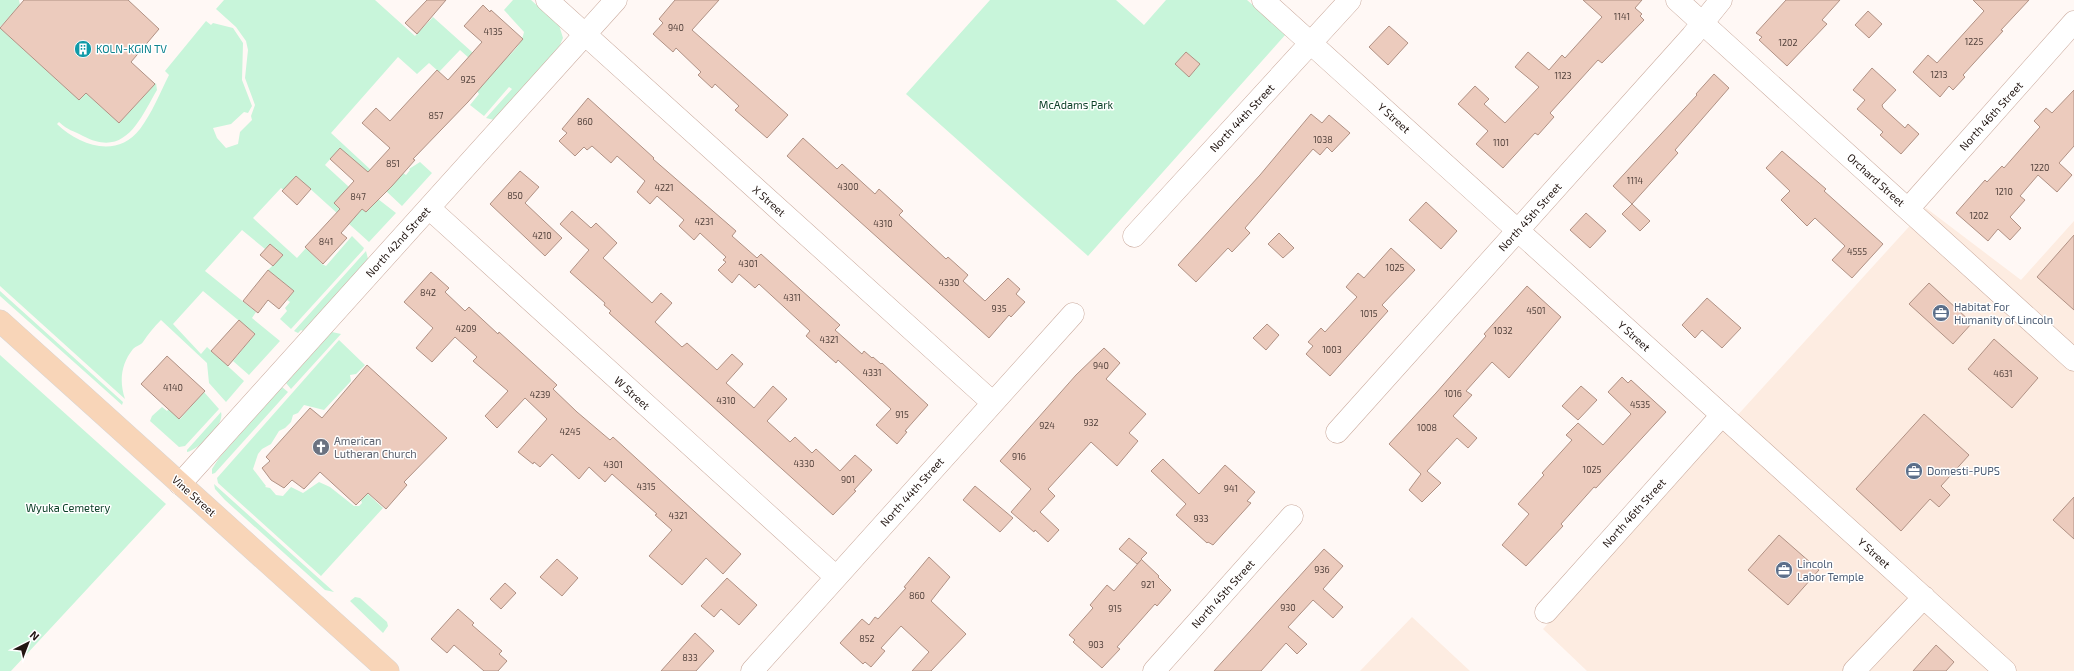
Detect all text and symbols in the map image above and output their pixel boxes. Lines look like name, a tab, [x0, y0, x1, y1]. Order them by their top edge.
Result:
house number: 1141	[1614, 11, 1630, 22]
house number: 940	[668, 22, 684, 33]
house number: 4135	[484, 26, 503, 37]
house number: 1225	[1965, 36, 1983, 47]
house number: 1202	[1778, 37, 1798, 48]
building icon: KOLN-KGIN TV	[73, 39, 93, 59]
place label: KOLN-KGIN TV	[96, 42, 167, 55]
house number: 1213	[1930, 69, 1948, 80]
house number: 1123	[1554, 70, 1572, 81]
house number: 925	[460, 74, 476, 85]
street label: North 46th Street	[1956, 79, 2025, 153]
street label: North 44th Street	[1207, 81, 1277, 154]
park label: McAdams Park	[1039, 98, 1114, 111]
street label: Y Street	[1375, 100, 1413, 136]
house number: 857	[429, 110, 444, 121]
house number: 860	[577, 116, 593, 127]
house number: 1038	[1313, 134, 1333, 145]
house number: 1101	[1493, 137, 1509, 148]
street label: Orchard Street	[1845, 150, 1908, 209]
house number: 851	[386, 158, 400, 169]
house number: 1220	[2030, 162, 2050, 173]
house number: 1114	[1627, 175, 1644, 186]
street label: North 45th Street	[1495, 180, 1564, 254]
house number: 4300	[837, 181, 859, 192]
house number: 4221	[654, 182, 674, 193]
street label: X Street	[750, 183, 788, 219]
house number: 1210	[1995, 186, 2013, 197]
house number: 850	[507, 190, 523, 201]
house number: 847	[350, 191, 366, 202]
street label: North 42nd Street	[363, 204, 433, 280]
house number: 1202	[1969, 210, 1989, 221]
house number: 4231	[694, 216, 714, 227]
house number: 4310	[873, 218, 893, 229]
house number: 4210	[532, 230, 552, 241]
house number: 841	[319, 236, 333, 247]
house number: 4555	[1847, 246, 1867, 257]
house number: 4301	[738, 258, 758, 269]
house number: 1025	[1386, 262, 1405, 273]
house number: 4330	[939, 277, 959, 288]
house number: 842	[420, 287, 436, 298]
house number: 4311	[783, 292, 801, 303]
place label: Habitat For Humanity of Lincoln	[1954, 300, 2053, 326]
house number: 935	[992, 303, 1007, 314]
office icon: Habitat For Humanity of Lincoln	[1931, 303, 1951, 323]
house number: 4501	[1526, 305, 1546, 316]
house number: 1015	[1360, 308, 1378, 319]
street label: Y Street	[1615, 318, 1653, 354]
house number: 4209	[455, 323, 477, 334]
house number: 1032	[1493, 325, 1513, 336]
house number: 4321	[819, 334, 839, 345]
house number: 1003	[1322, 344, 1342, 355]
house number: 940	[1093, 360, 1109, 371]
house number: 4331	[862, 367, 882, 378]
house number: 4631	[1993, 368, 2013, 379]
street label: W Street	[612, 373, 653, 412]
house number: 4140	[163, 382, 183, 393]
house number: 1016	[1444, 388, 1462, 399]
house number: 4239	[530, 389, 550, 400]
house number: 4310	[716, 395, 736, 406]
house number: 4535	[1630, 399, 1650, 410]
house number: 915	[895, 409, 909, 420]
house number: 932	[1083, 417, 1099, 428]
house number: 924	[1039, 420, 1055, 431]
house number: 1008	[1417, 422, 1437, 433]
house number: 4245	[560, 426, 581, 437]
place label: American Lutheran Church	[334, 434, 417, 460]
church icon: American Lutheran Church	[311, 437, 331, 457]
house number: 916	[1012, 451, 1026, 462]
street label: North 44th Street	[877, 454, 946, 529]
house number: 4330	[794, 458, 814, 469]
house number: 4301	[603, 459, 623, 470]
office icon: Domesti-PUPS	[1904, 461, 1924, 481]
house number: 1025	[1583, 464, 1602, 475]
place label: Domesti-PUPS	[1927, 464, 2000, 477]
street label: Vine Street	[170, 472, 219, 519]
house number: 901	[841, 474, 855, 485]
street label: North 46th Street	[1599, 476, 1668, 550]
house number: 4315	[637, 481, 656, 492]
house number: 941	[1224, 483, 1238, 494]
park label: Wyuka Cemetery	[26, 501, 111, 514]
house number: 4321	[668, 510, 688, 521]
house number: 933	[1193, 513, 1209, 524]
street label: Y Street	[1855, 535, 1893, 571]
street label: North 45th Street	[1188, 557, 1257, 631]
place label: Lincoln Labor Temple	[1797, 557, 1864, 583]
office icon: Lincoln Labor Temple	[1774, 560, 1794, 580]
house number: 936	[1314, 564, 1330, 575]
house number: 921	[1141, 579, 1155, 590]
house number: 860	[909, 590, 925, 601]
house number: 930	[1280, 602, 1296, 613]
house number: 915	[1108, 603, 1122, 614]
north arrow	[8, 623, 48, 663]
text: N	[28, 628, 42, 643]
house number: 852	[859, 633, 875, 644]
house number: 903	[1088, 639, 1104, 650]
house number: 833	[682, 652, 698, 663]

